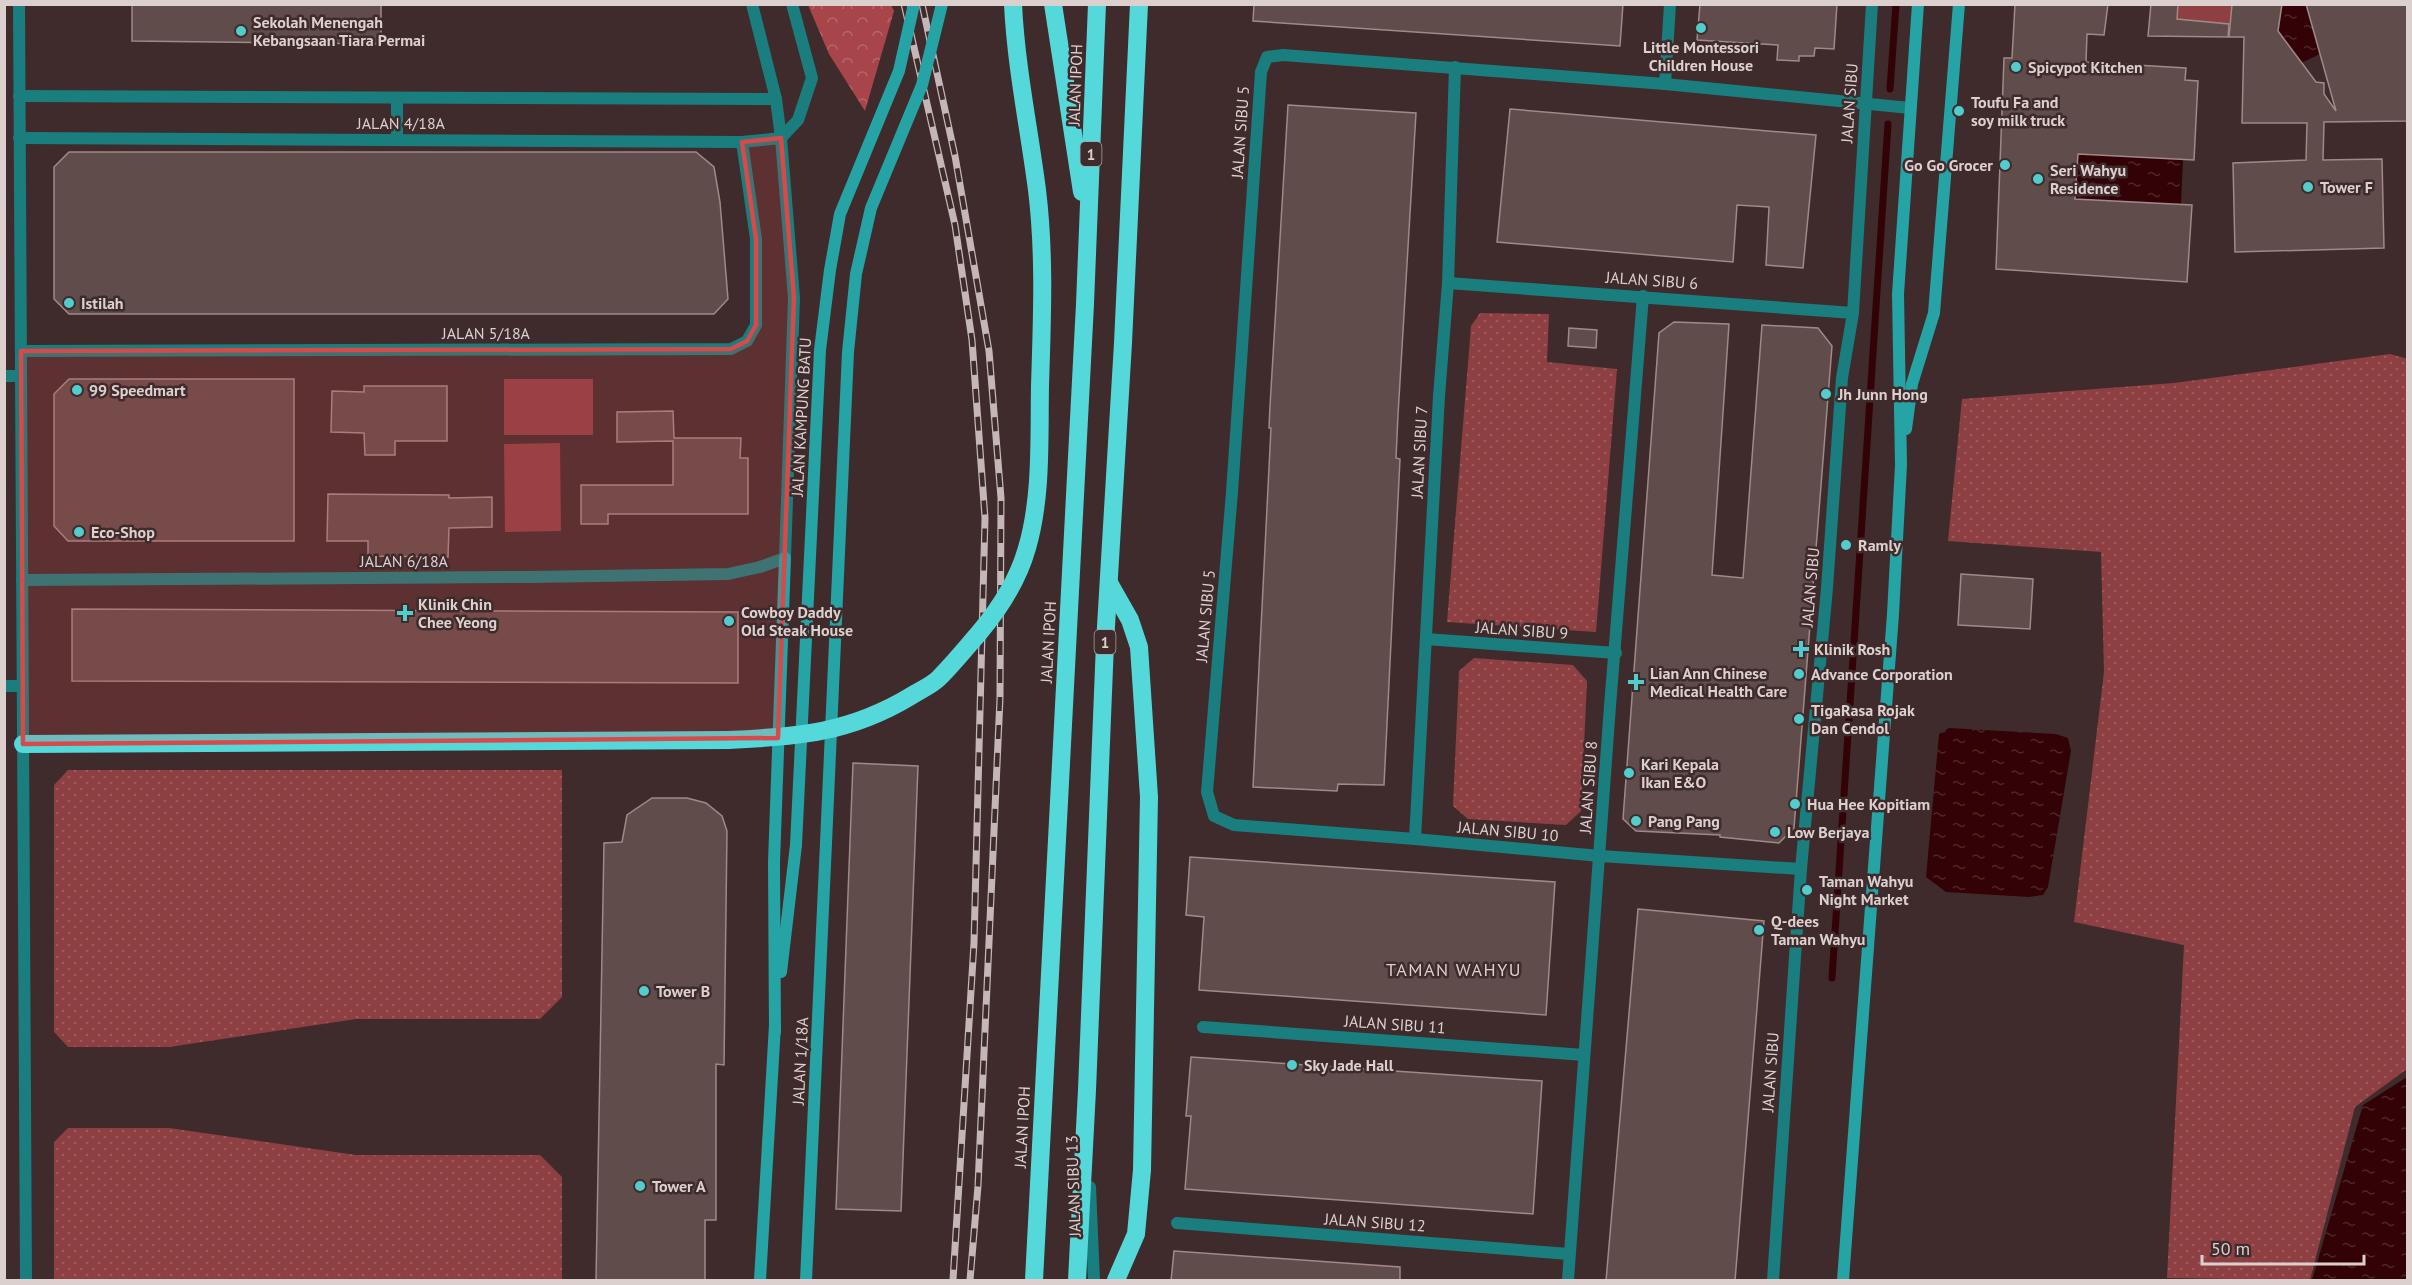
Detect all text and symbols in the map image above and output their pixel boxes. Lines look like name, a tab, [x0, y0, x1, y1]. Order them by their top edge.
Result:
place label: Sekolah Menengah Kebangsaan Tiara Permai	[253, 12, 425, 50]
marker: Little Montessori Children House	[1694, 21, 1708, 35]
marker: Sekolah Menengah Kebangsaan Tiara Permai	[234, 24, 248, 38]
place label: Little Montessori Children House	[1643, 37, 1759, 75]
street label: JALAN IPOH	[1064, 44, 1086, 127]
place label: Spicypot Kitchen	[2028, 57, 2143, 77]
marker: Spicypot Kitchen	[2009, 60, 2023, 74]
street label: JALAN SIBU	[1836, 63, 1862, 144]
street label: JALAN SIBU 5	[1227, 85, 1253, 180]
place label: Toufu Fa and soy milk truck	[1971, 92, 2065, 130]
marker: Toufu Fa and soy milk truck	[1952, 104, 1966, 118]
street label: JALAN 4/18A	[356, 113, 446, 133]
road number: 1	[1080, 142, 1102, 166]
place label: Go Go Grocer	[1904, 155, 1993, 175]
marker: Go Go Grocer	[1998, 158, 2012, 172]
place label: Seri Wahyu Residence	[2050, 160, 2126, 198]
marker: Seri Wahyu Residence	[2031, 172, 2045, 186]
place label: Tower F	[2320, 177, 2373, 197]
marker: Tower F	[2301, 180, 2315, 194]
street label: JALAN SIBU 6	[1604, 267, 1699, 293]
place label: Istilah	[81, 293, 124, 313]
marker: Istilah	[62, 296, 76, 310]
street label: JALAN 5/18A	[441, 323, 531, 343]
street label: JALAN KAMPUNG BATU	[787, 337, 815, 498]
place label: 99 Speedmart	[89, 380, 186, 400]
marker: 99 Speedmart	[70, 383, 84, 397]
place label: Jh Junn Hong	[1837, 384, 1928, 404]
marker: Jh Junn Hong	[1819, 387, 1833, 401]
street label: JALAN SIBU 7	[1407, 405, 1431, 500]
place label: Eco-Shop	[91, 522, 155, 542]
marker: Eco-Shop	[72, 525, 86, 539]
place label: Ramly	[1858, 535, 1901, 555]
marker: Ramly	[1839, 538, 1853, 552]
street label: JALAN SIBU	[1796, 546, 1823, 629]
street label: JALAN 6/18A	[359, 551, 449, 571]
street label: JALAN SIBU 5	[1191, 569, 1219, 664]
place label: Klinik Chin Chee Yeong	[418, 594, 497, 632]
street label: JALAN IPOH	[1036, 601, 1060, 684]
place label: Cowboy Daddy Old Steak House	[741, 602, 853, 640]
marker: Klinik Chin Chee Yeong	[396, 604, 414, 622]
marker: Cowboy Daddy Old Steak House	[722, 614, 736, 628]
street label: JALAN SIBU 9	[1474, 617, 1569, 643]
road number: 1	[1094, 630, 1116, 654]
place label: Klinik Rosh	[1814, 639, 1890, 659]
marker: Klinik Rosh	[1792, 640, 1810, 658]
place label: Lian Ann Chinese Medical Health Care	[1650, 663, 1787, 701]
place label: Advance Corporation	[1811, 664, 1953, 684]
marker: Advance Corporation	[1792, 667, 1806, 681]
marker: Lian Ann Chinese Medical Health Care	[1627, 673, 1645, 691]
place label: TigaRasa Rojak Dan Cendol	[1811, 700, 1915, 738]
marker: TigaRasa Rojak Dan Cendol	[1792, 712, 1806, 726]
street label: JALAN SIBU 8	[1575, 740, 1601, 835]
place label: Kari Kepala Ikan E&O	[1641, 754, 1719, 792]
marker: Kari Kepala Ikan E&O	[1622, 766, 1636, 780]
place label: Hua Hee Kopitiam	[1807, 794, 1930, 814]
marker: Hua Hee Kopitiam	[1788, 797, 1802, 811]
place label: Pang Pang	[1648, 811, 1720, 831]
marker: Pang Pang	[1629, 814, 1643, 828]
street label: JALAN SIBU 10	[1456, 817, 1560, 845]
place label: Low Berjaya	[1787, 822, 1869, 842]
marker: Low Berjaya	[1768, 825, 1782, 839]
place label: Taman Wahyu Night Market	[1819, 871, 1913, 909]
marker: Taman Wahyu Night Market	[1800, 883, 1814, 897]
place label: Q-dees Taman Wahyu	[1771, 911, 1865, 949]
marker: Q-dees Taman Wahyu	[1752, 923, 1766, 937]
district label: TAMAN WAHYU	[1386, 958, 1522, 981]
place label: Tower B	[656, 981, 710, 1001]
marker: Tower B	[637, 984, 651, 998]
street label: JALAN SIBU 11	[1343, 1010, 1446, 1038]
street label: JALAN 1/18A	[788, 1016, 812, 1106]
street label: JALAN SIBU	[1757, 1032, 1783, 1113]
place label: Sky Jade Hall	[1304, 1055, 1394, 1075]
marker: Sky Jade Hall	[1285, 1058, 1299, 1072]
street label: JALAN IPOH	[1010, 1086, 1034, 1169]
street label: JALAN SIBU 13	[1061, 1135, 1085, 1238]
place label: Tower A	[652, 1176, 706, 1196]
marker: Tower A	[633, 1179, 647, 1193]
street label: JALAN SIBU 12	[1323, 1208, 1426, 1236]
scale bar	[2202, 1228, 2364, 1266]
text: 50 m	[2211, 1237, 2250, 1260]

